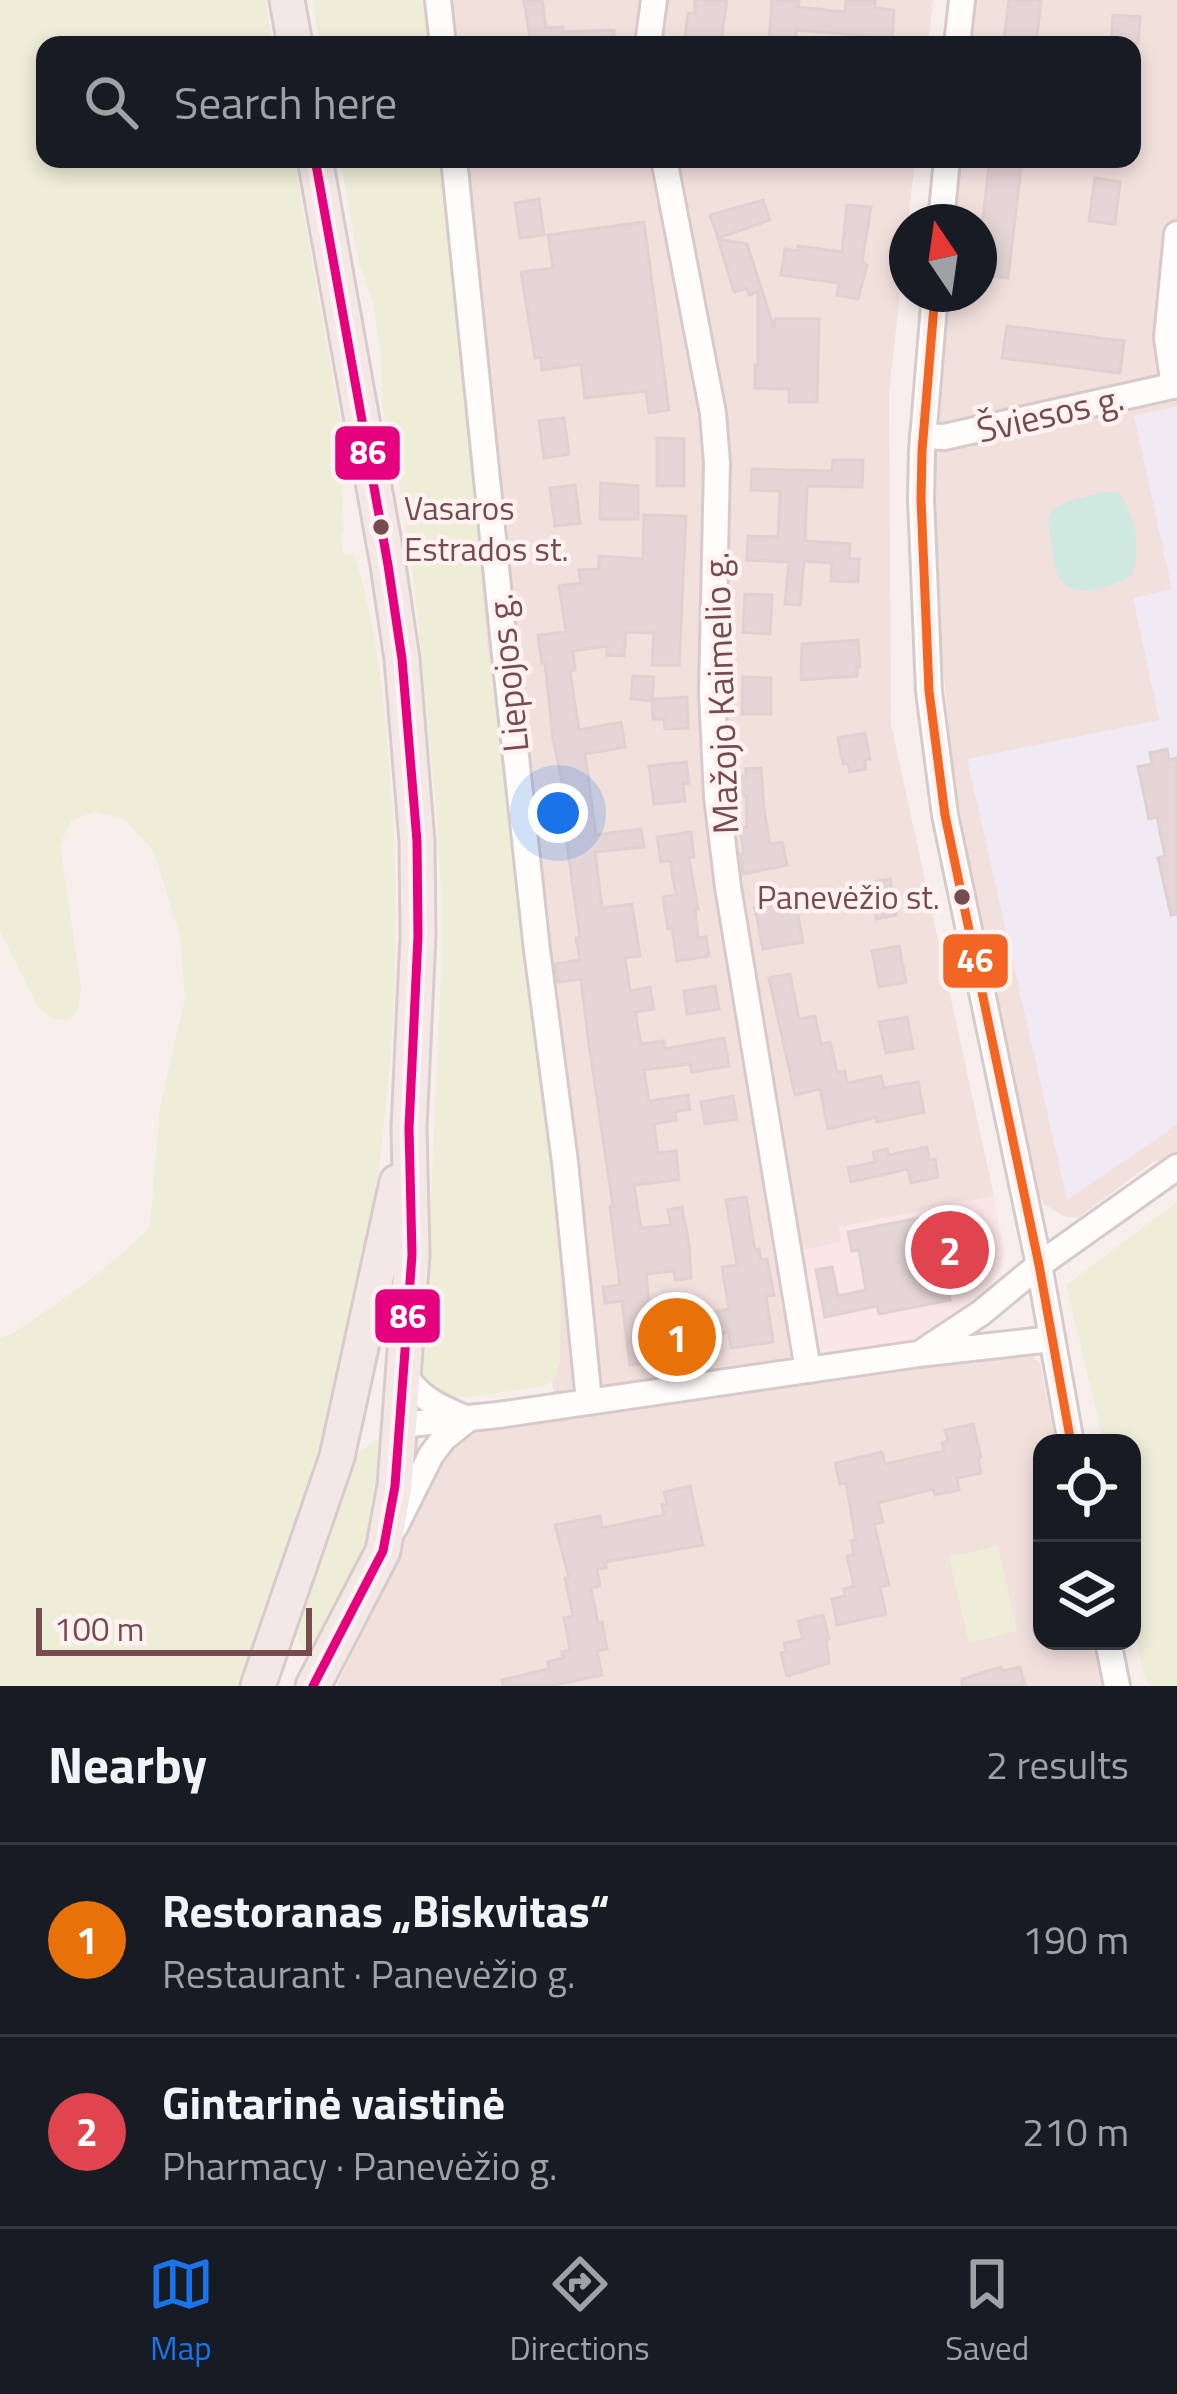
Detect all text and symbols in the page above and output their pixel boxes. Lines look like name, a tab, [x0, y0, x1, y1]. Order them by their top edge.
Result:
search box	[36, 36, 1141, 168]
text: Search here	[174, 68, 397, 136]
icon: search	[78, 69, 144, 135]
north arrow	[889, 204, 997, 312]
street label: Šviesos g.	[971, 369, 1129, 457]
line badge: 86	[333, 424, 402, 482]
text: 86	[350, 427, 386, 477]
place label: Vasaros Estrados st.	[404, 483, 569, 574]
marker: Vasaros Estrados st.	[370, 516, 392, 538]
street label: Mažojo Kaimelio g.	[688, 551, 752, 835]
street label: Liepojos g.	[471, 591, 543, 755]
your location	[528, 783, 588, 843]
place label: Panevėžio st.	[757, 872, 940, 922]
marker: Panevėžio st.	[951, 886, 973, 908]
line badge: 46	[941, 932, 1010, 990]
text: 46	[957, 935, 993, 985]
pin: 2	[911, 1205, 989, 1295]
line badge: 86	[373, 1287, 442, 1345]
text: 86	[390, 1291, 426, 1341]
pin: 1	[638, 1292, 716, 1382]
map controls	[1033, 1434, 1141, 1650]
button: locate	[1033, 1434, 1141, 1542]
button: layers	[1033, 1542, 1141, 1650]
scale bar	[36, 1602, 312, 1655]
text: 100 m	[54, 1604, 144, 1654]
text: Nearby	[48, 1725, 207, 1803]
text: 2 results	[986, 1735, 1129, 1794]
text: Restoranas „Biskvitas“	[162, 1876, 610, 1944]
text: 1	[76, 1910, 98, 1969]
text: 190 m	[1022, 1910, 1129, 1969]
text: Restaurant · Panevėžio g.	[162, 1944, 575, 2003]
text: Gintarinė vaistinė	[162, 2068, 505, 2136]
text: 2	[76, 2102, 98, 2161]
text: 210 m	[1022, 2102, 1129, 2161]
text: Pharmacy · Panevėžio g.	[162, 2136, 558, 2195]
tab: Map	[148, 2251, 214, 2373]
tab: Directions	[510, 2251, 649, 2373]
tab: Saved	[945, 2251, 1029, 2373]

